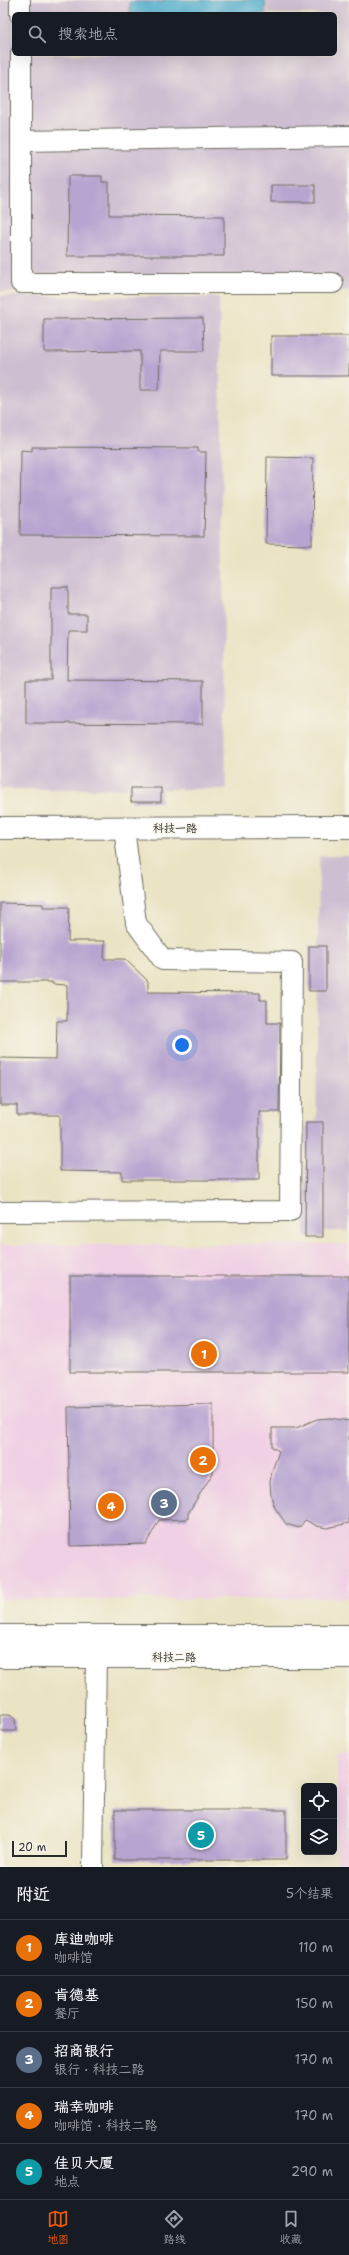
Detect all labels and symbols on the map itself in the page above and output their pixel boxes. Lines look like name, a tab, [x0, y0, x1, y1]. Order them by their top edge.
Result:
street label: 科技一路	[153, 821, 197, 836]
your location	[172, 1035, 192, 1055]
pin: 1	[191, 1339, 217, 1369]
pin: 2	[190, 1445, 216, 1475]
pin: 3	[151, 1488, 177, 1518]
pin: 4	[98, 1491, 124, 1521]
street label: 科技二路	[152, 1650, 196, 1665]
pin: 5	[188, 1820, 214, 1850]
scale bar	[12, 1839, 67, 1858]

